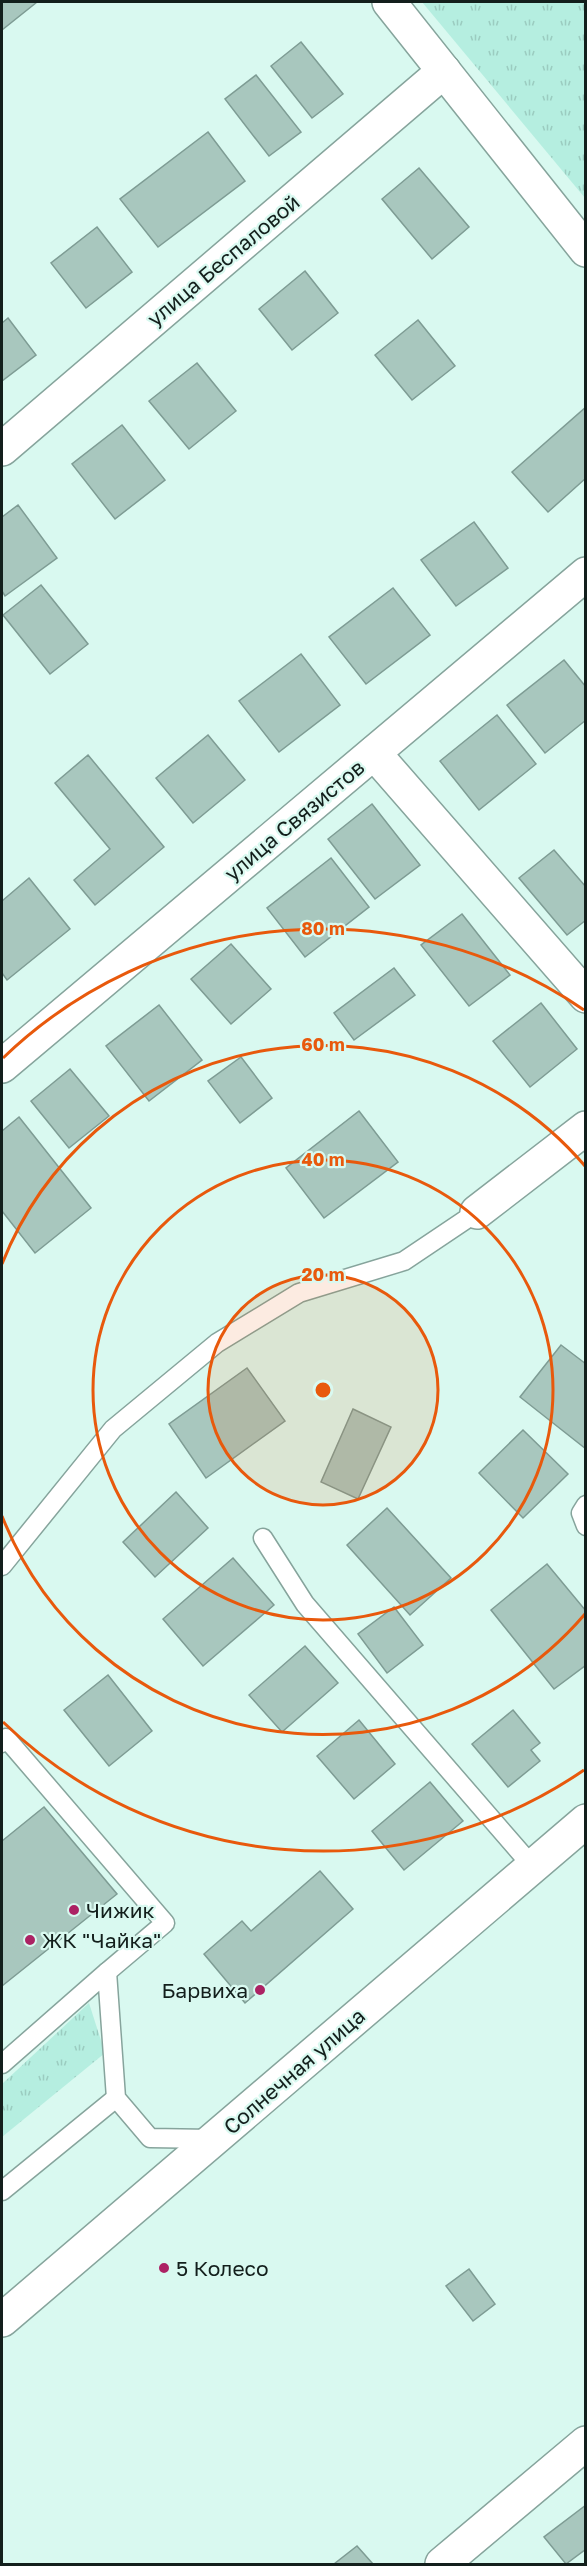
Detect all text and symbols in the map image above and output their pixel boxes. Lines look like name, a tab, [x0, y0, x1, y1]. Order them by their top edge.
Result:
street label: улица Беспаловой	[141, 189, 305, 331]
street label: улица Связистов	[219, 754, 369, 886]
text: 80 m	[301, 917, 345, 939]
text: 60 m	[301, 1033, 345, 1055]
text: 40 m	[301, 1148, 345, 1170]
text: 20 m	[302, 1263, 344, 1285]
centre of rings	[313, 1380, 333, 1400]
place label: Чижик	[86, 1897, 155, 1923]
marker: Чижик	[67, 1903, 81, 1917]
place label: ЖК "Чайка"	[42, 1927, 161, 1953]
marker: ЖК "Чайка"	[23, 1933, 37, 1947]
place label: Барвиха	[161, 1977, 248, 2003]
marker: Барвиха	[253, 1983, 267, 1997]
street label: Солнечная улица	[218, 2002, 370, 2140]
place label: 5 Колесо	[176, 2255, 269, 2281]
marker: 5 Колесо	[157, 2261, 171, 2275]

